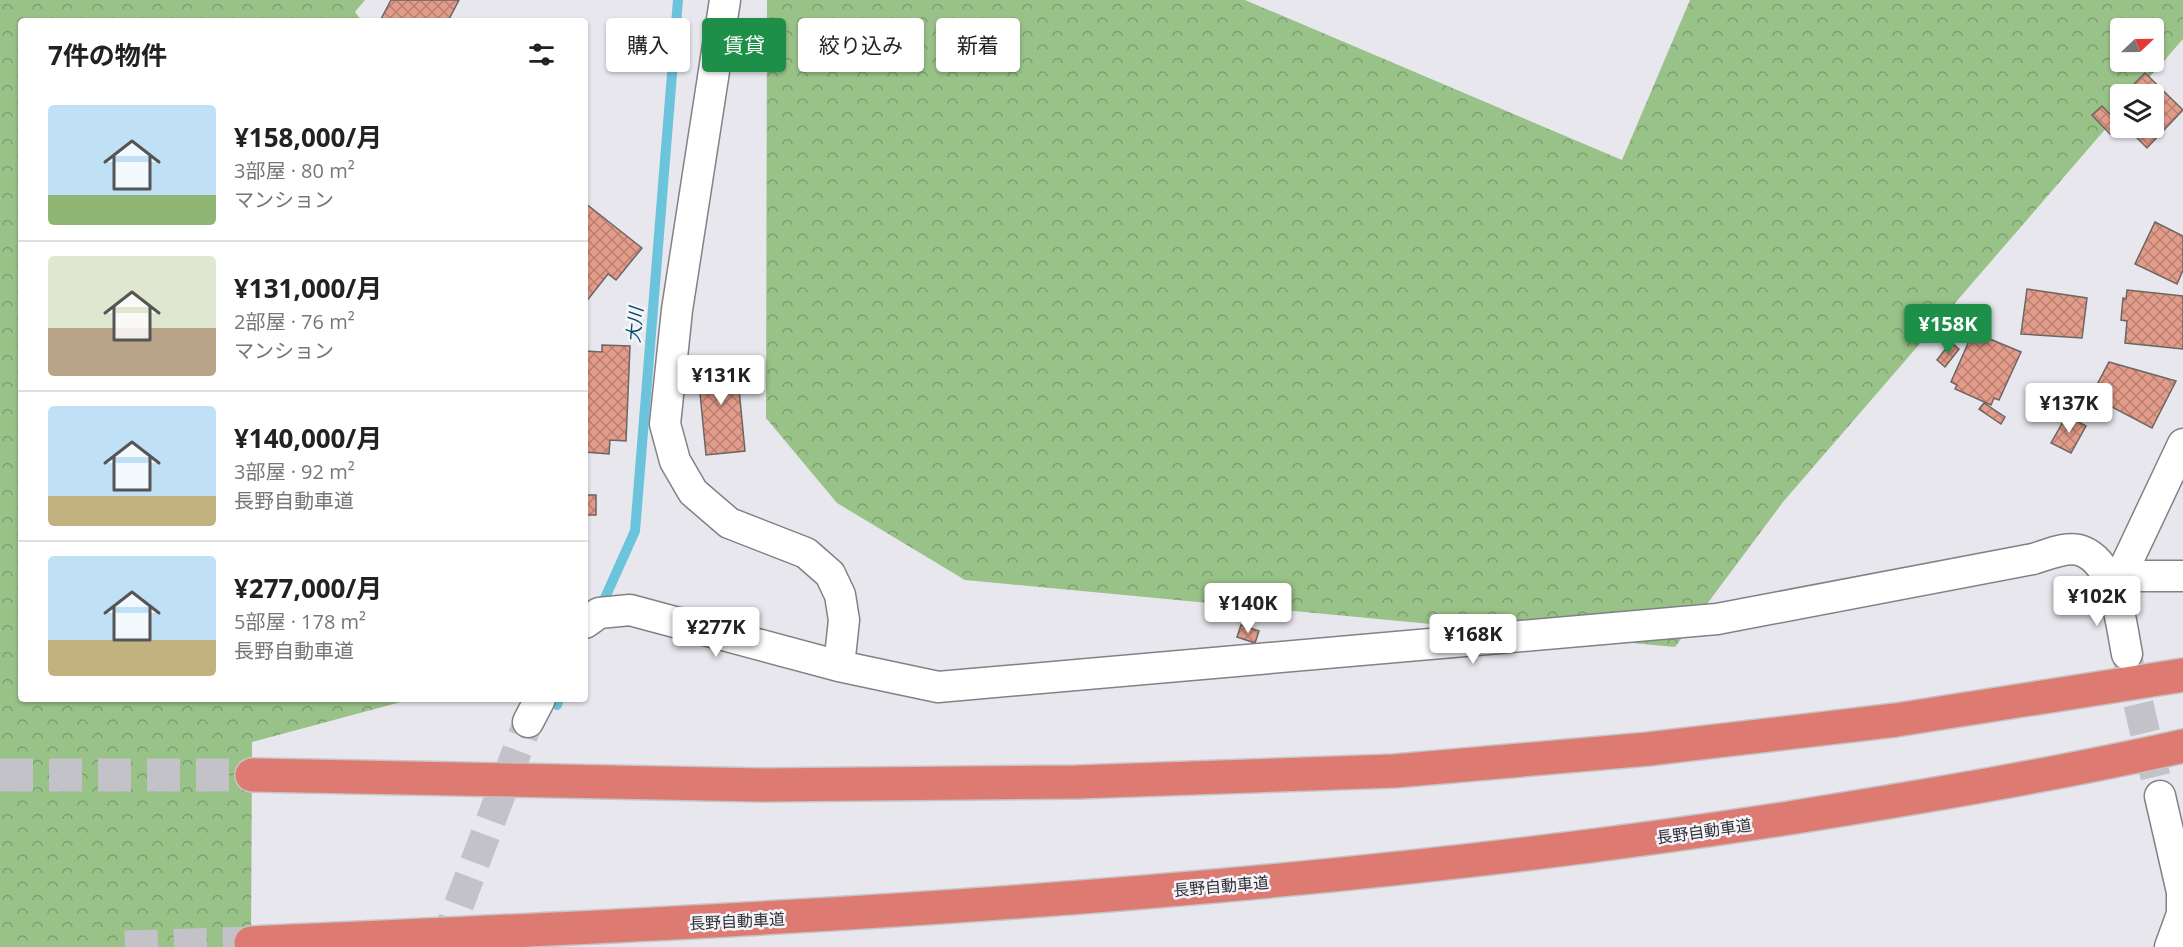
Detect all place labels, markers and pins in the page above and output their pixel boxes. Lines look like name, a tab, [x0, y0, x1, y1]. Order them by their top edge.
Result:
pin: ¥158K	[1906, 304, 1990, 355]
pin: ¥131K	[679, 355, 763, 406]
pin: ¥137K	[2027, 383, 2111, 434]
pin: ¥102K	[2055, 576, 2139, 627]
pin: ¥140K	[1206, 583, 1290, 634]
pin: ¥277K	[674, 607, 758, 658]
pin: ¥168K	[1431, 614, 1515, 665]

